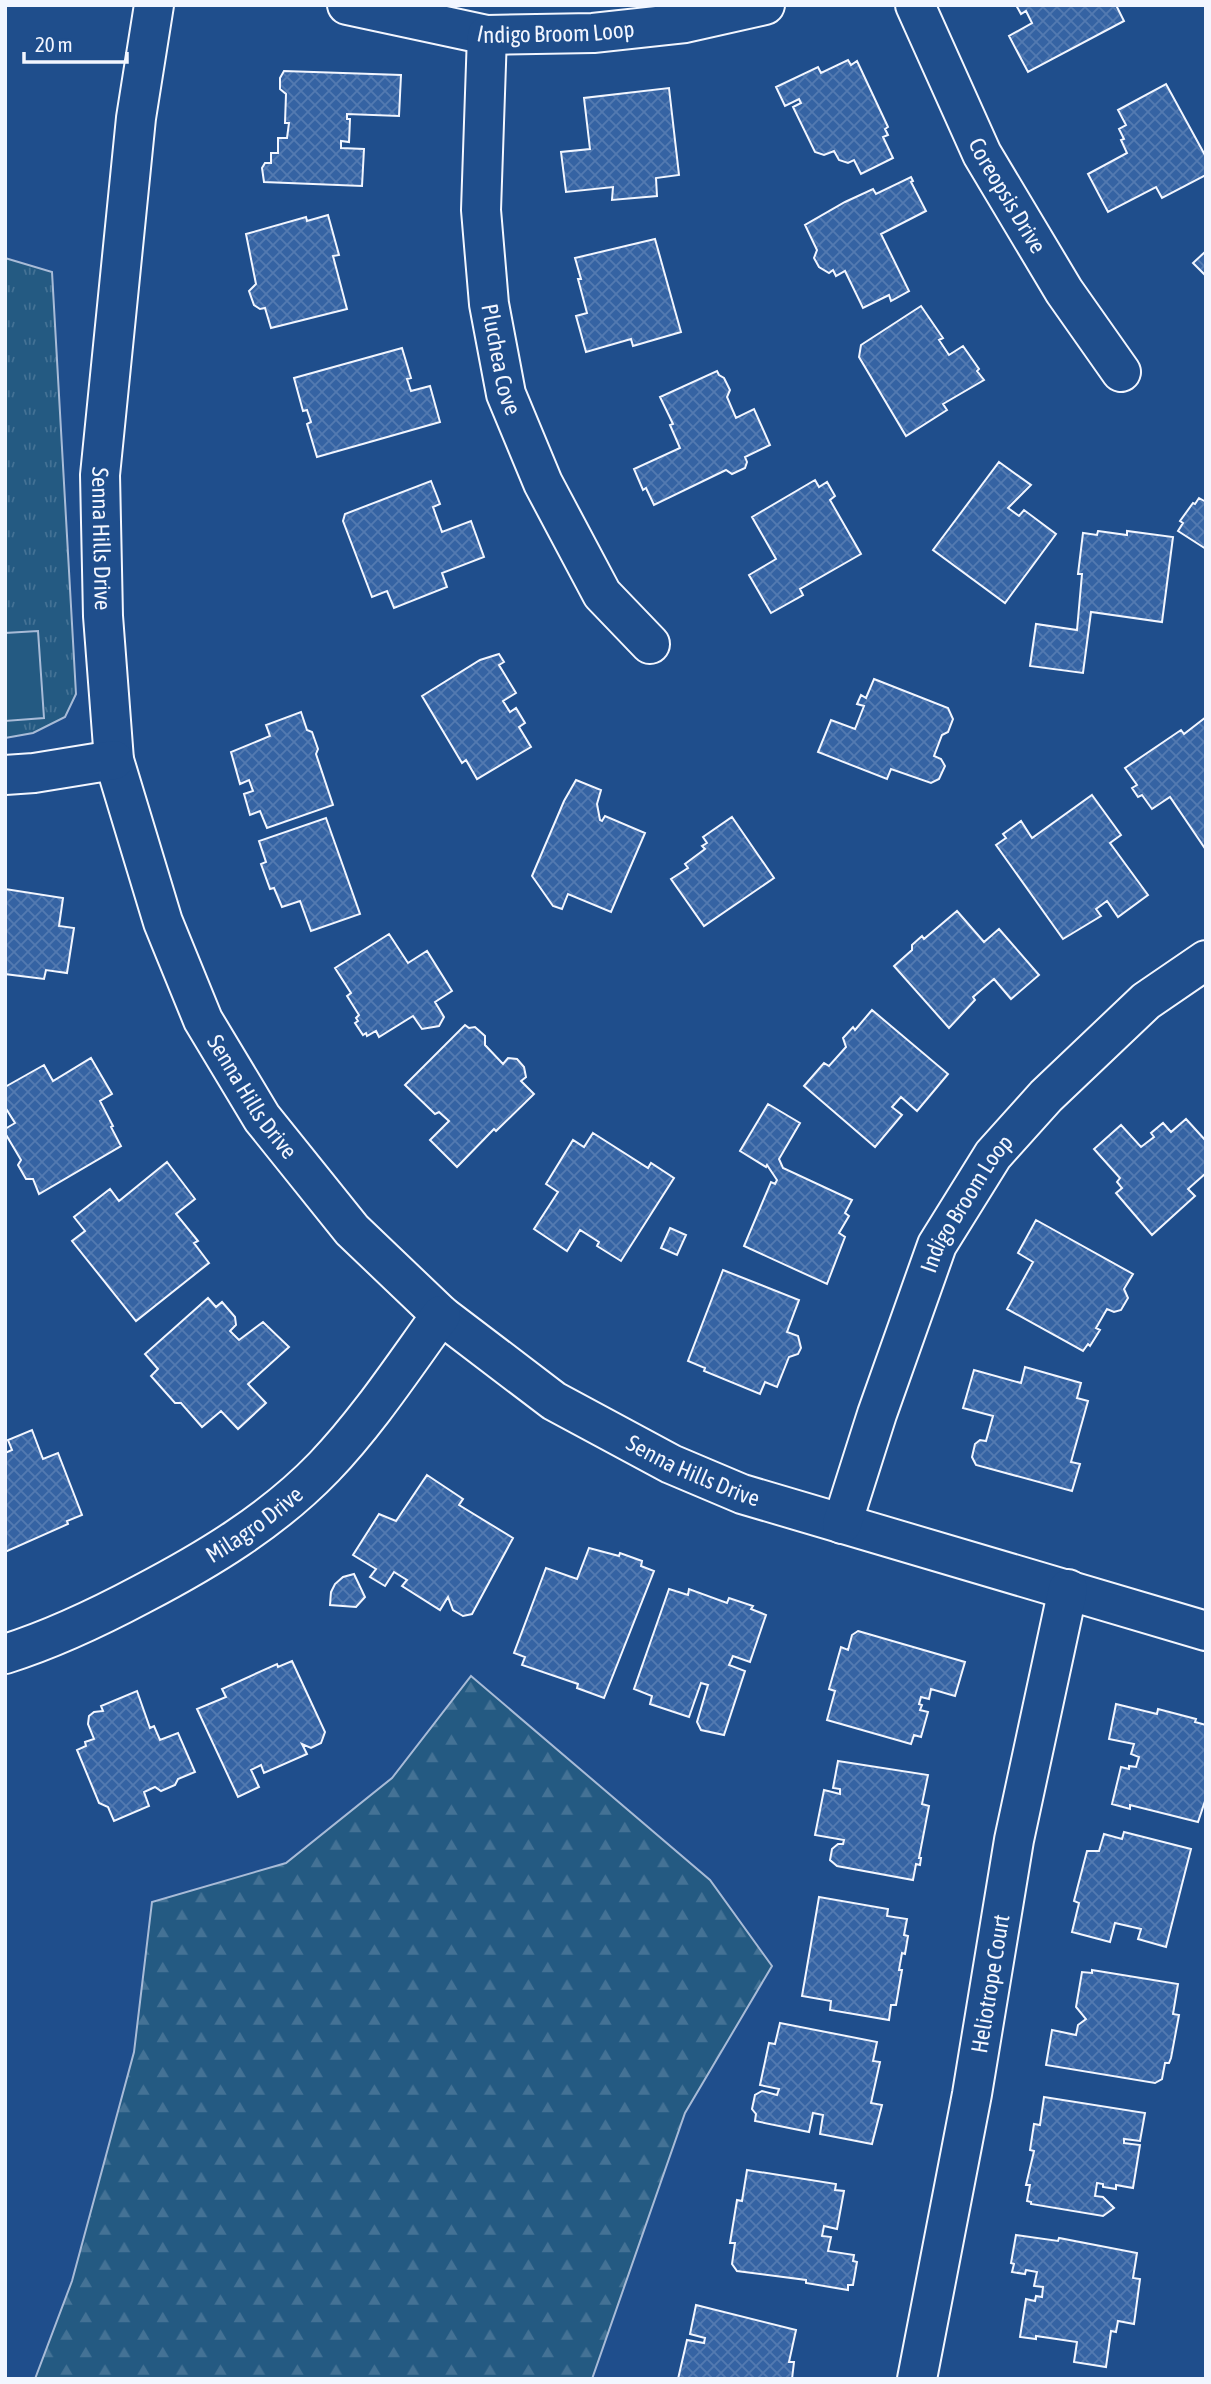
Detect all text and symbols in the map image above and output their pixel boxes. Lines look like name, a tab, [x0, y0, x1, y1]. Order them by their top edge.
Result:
street label: Indigo Broom Loop	[475, 16, 636, 48]
scale bar	[24, 21, 128, 65]
text: 20 m	[35, 32, 73, 56]
street label: Coreopsis Drive	[964, 134, 1051, 258]
street label: Pluchea Cove	[476, 302, 526, 419]
street label: Senna Hills Drive	[87, 466, 116, 611]
street label: Senna Hills Drive	[202, 1030, 302, 1164]
street label: Indigo Broom Loop	[915, 1129, 1018, 1276]
street label: Senna Hills Drive	[622, 1430, 763, 1511]
street label: Milagro Drive	[201, 1481, 308, 1568]
street label: Heliotrope Court	[966, 1912, 1014, 2055]

